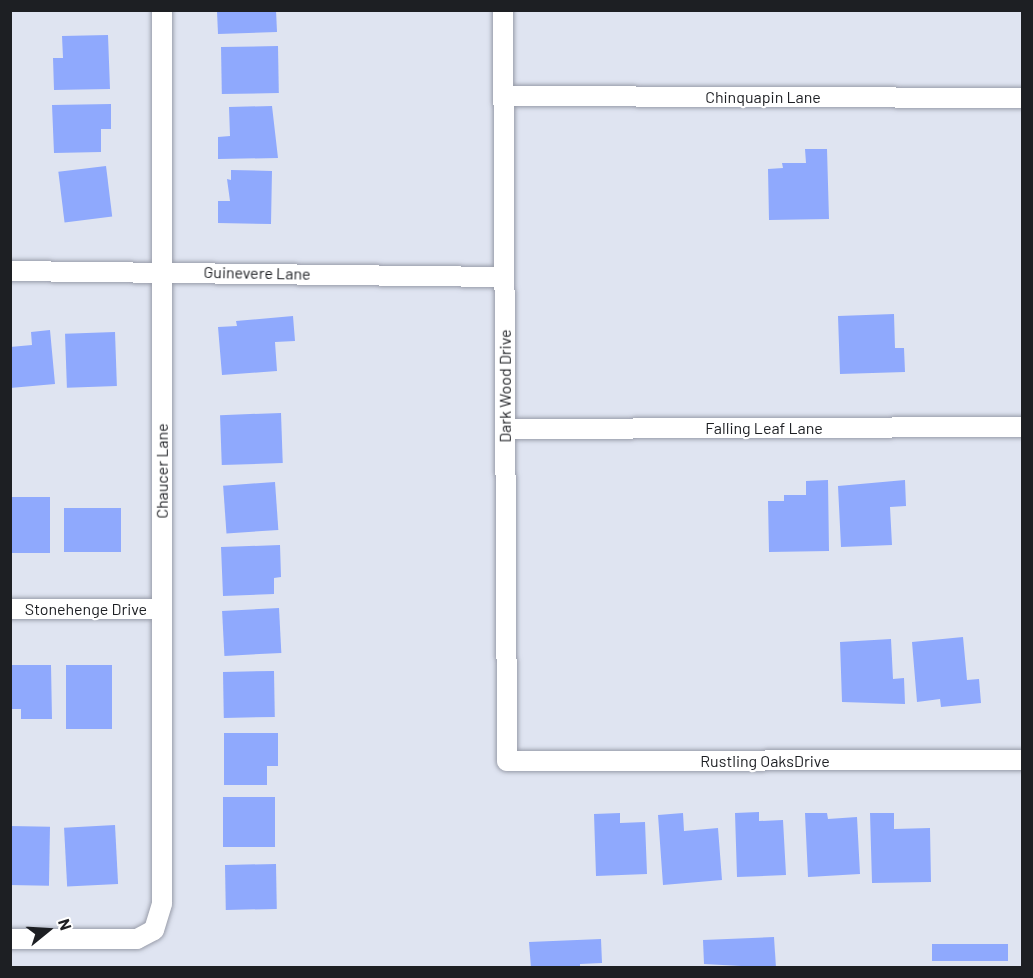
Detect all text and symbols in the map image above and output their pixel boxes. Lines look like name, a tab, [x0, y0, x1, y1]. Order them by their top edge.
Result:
street label: Chinquapin Lane	[705, 87, 821, 107]
street label: Guinevere Lane	[203, 262, 311, 284]
street label: Dark Wood Drive	[495, 329, 515, 443]
street label: Falling Leaf Lane	[705, 418, 823, 438]
street label: Chaucer Lane	[152, 423, 172, 519]
street label: Stonehenge Drive	[25, 599, 147, 619]
street label: Rustling OaksDrive	[700, 751, 830, 771]
north arrow	[18, 900, 78, 960]
text: N	[55, 916, 76, 932]

